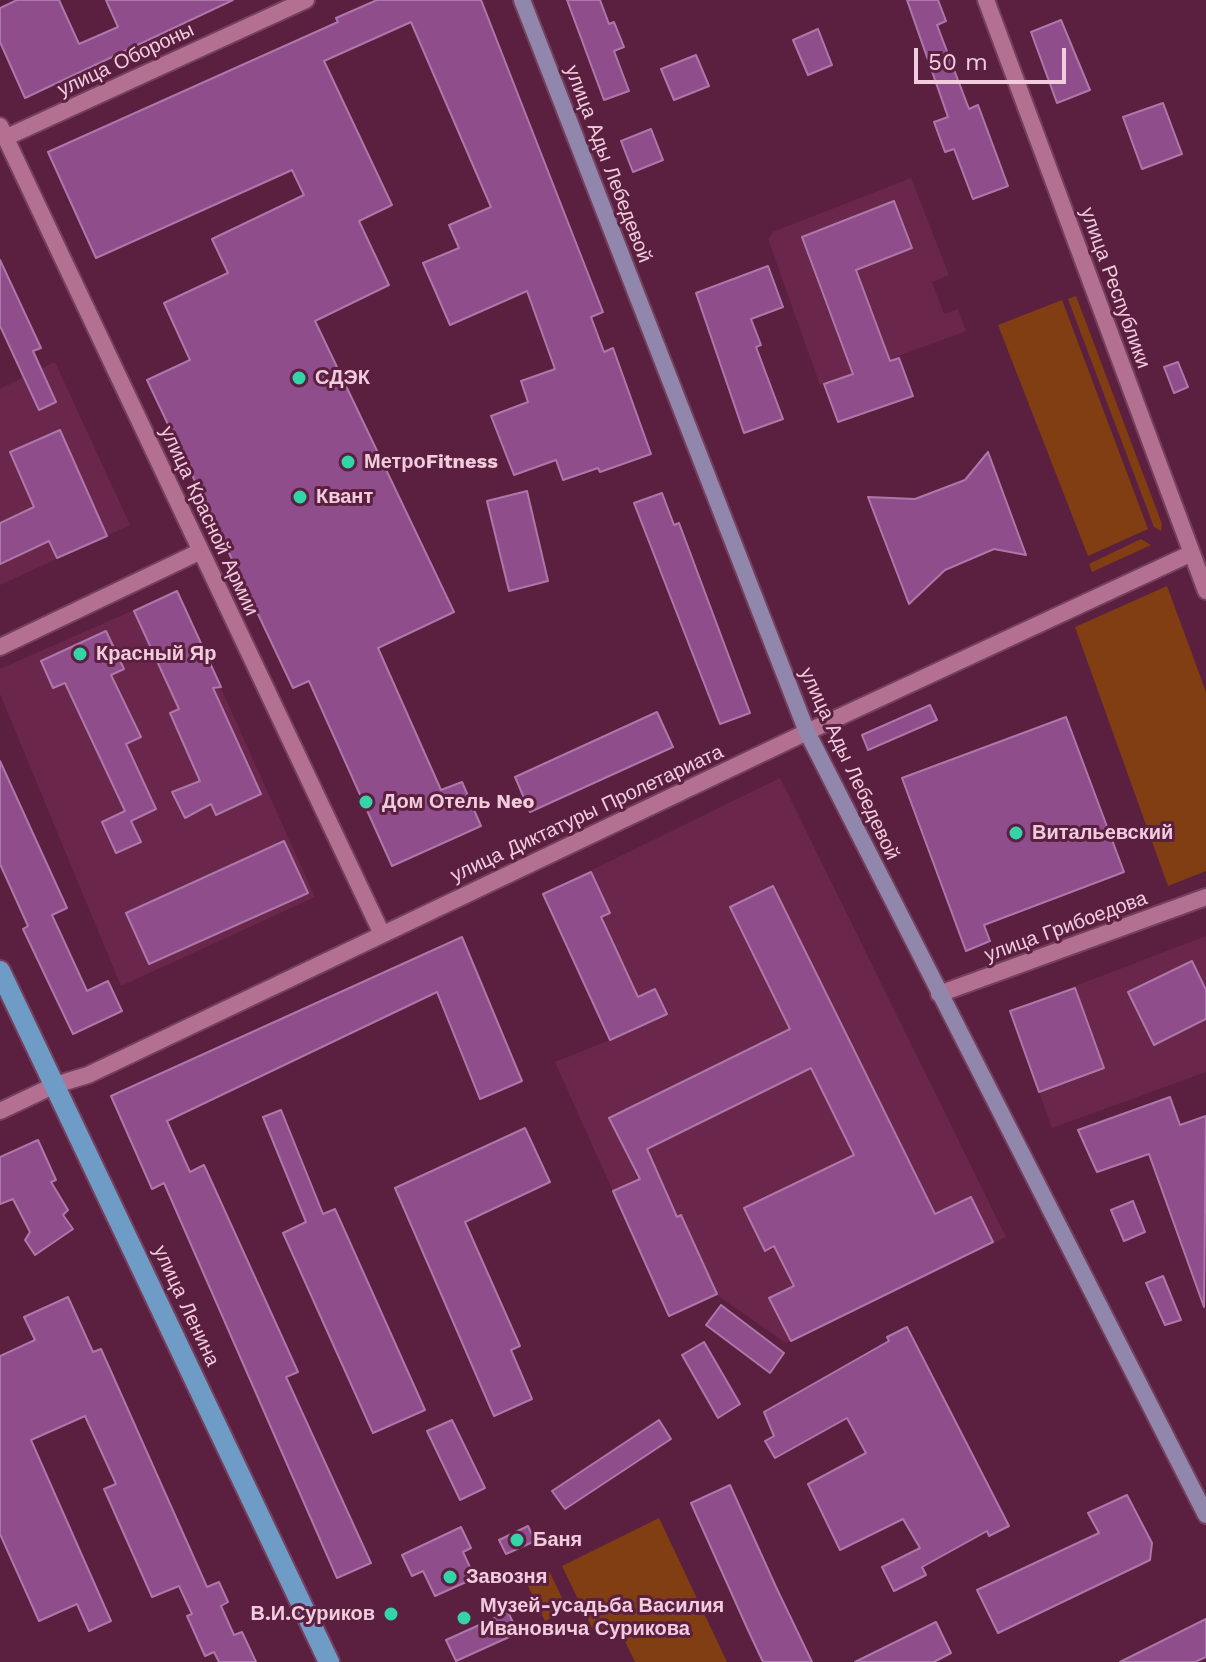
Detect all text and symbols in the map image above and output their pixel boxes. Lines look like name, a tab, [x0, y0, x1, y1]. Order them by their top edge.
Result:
street label: улица Обороны	[54, 18, 198, 102]
scale bar	[918, 32, 1070, 82]
text: 50 m	[928, 48, 988, 76]
street label: улица Ады Лебедевой	[559, 62, 657, 266]
street label: улица Республики	[1075, 204, 1155, 372]
place label: СДЭК	[315, 366, 370, 390]
marker: СДЭК	[290, 369, 308, 387]
street label: улица Красной Армии	[155, 422, 263, 620]
place label: МетроFitness	[364, 450, 498, 474]
marker: МетроFitness	[339, 453, 357, 471]
place label: Квант	[316, 485, 373, 509]
marker: Квант	[291, 488, 309, 506]
place label: Красный Яр	[96, 642, 216, 666]
marker: Красный Яр	[71, 645, 89, 663]
street label: улица Ады Лебедевой	[794, 664, 904, 864]
street label: улица Диктатуры Пролетариата	[447, 740, 727, 888]
place label: Дом Отель Neo	[382, 790, 534, 814]
marker: Дом Отель Neo	[357, 793, 375, 811]
place label: Витальевский	[1032, 821, 1173, 845]
marker: Витальевский	[1007, 824, 1025, 842]
street label: улица Грибоедова	[981, 886, 1151, 968]
street label: улица Ленина	[148, 1242, 224, 1370]
place label: Баня	[533, 1528, 582, 1552]
marker: Баня	[508, 1531, 526, 1549]
place label: Завозня	[466, 1565, 547, 1589]
marker: Завозня	[441, 1568, 459, 1586]
place label: Музей-усадьба Василия Ивановича Сурикова	[480, 1594, 724, 1641]
place label: В.И.Суриков	[251, 1602, 375, 1626]
marker: В.И.Суриков	[382, 1605, 400, 1623]
marker: Музей-усадьба Василия Ивановича Сурикова	[455, 1609, 473, 1627]

